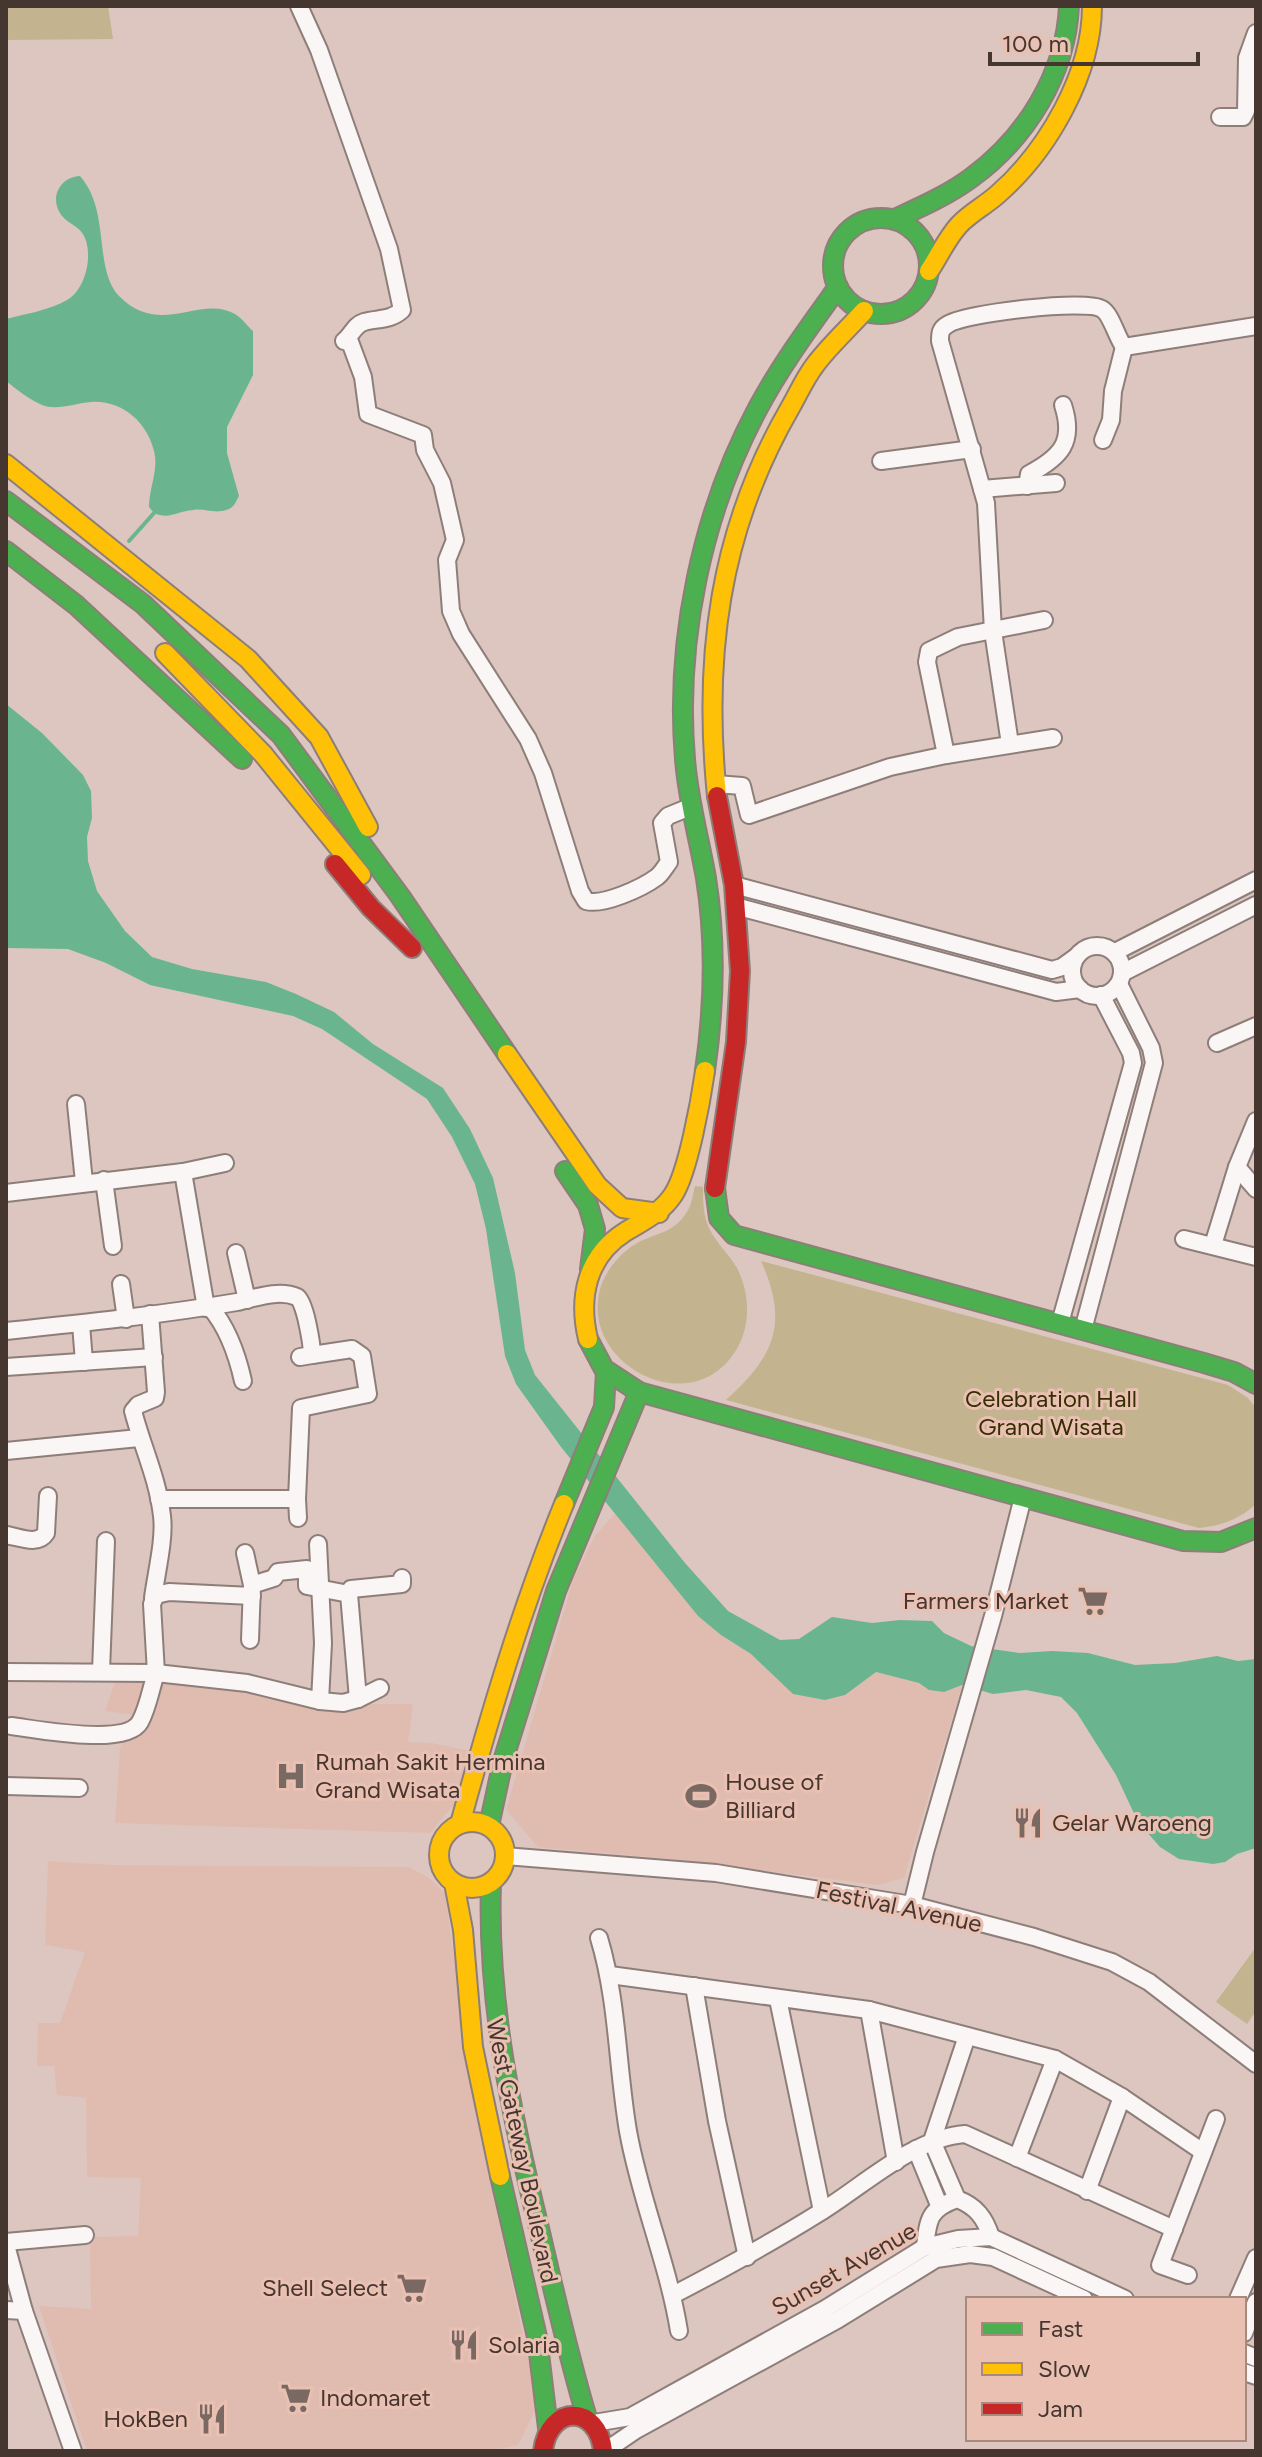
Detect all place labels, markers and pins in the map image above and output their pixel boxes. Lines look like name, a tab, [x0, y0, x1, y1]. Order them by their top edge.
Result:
supermarket icon: Farmers Market	[1076, 1584, 1110, 1618]
place label: Farmers Market	[903, 1586, 1069, 1615]
place label: Rumah Sakit Hermina Grand Wisata	[315, 1747, 545, 1804]
hospital icon: Rumah Sakit Hermina Grand Wisata	[274, 1759, 308, 1793]
place label: House of Billiard	[725, 1767, 823, 1824]
sports icon: House of Billiard	[684, 1779, 718, 1813]
restaurant icon: Gelar Waroeng	[1011, 1806, 1045, 1840]
place label: Gelar Waroeng	[1052, 1808, 1212, 1837]
supermarket icon: Shell Select	[395, 2271, 429, 2305]
place label: Shell Select	[262, 2273, 388, 2302]
restaurant icon: Solaria	[447, 2328, 481, 2362]
place label: Solaria	[488, 2330, 560, 2359]
supermarket icon: Indomaret	[279, 2381, 313, 2415]
place label: Indomaret	[320, 2383, 431, 2412]
restaurant icon: HokBen	[195, 2402, 229, 2436]
place label: HokBen	[103, 2404, 188, 2433]

